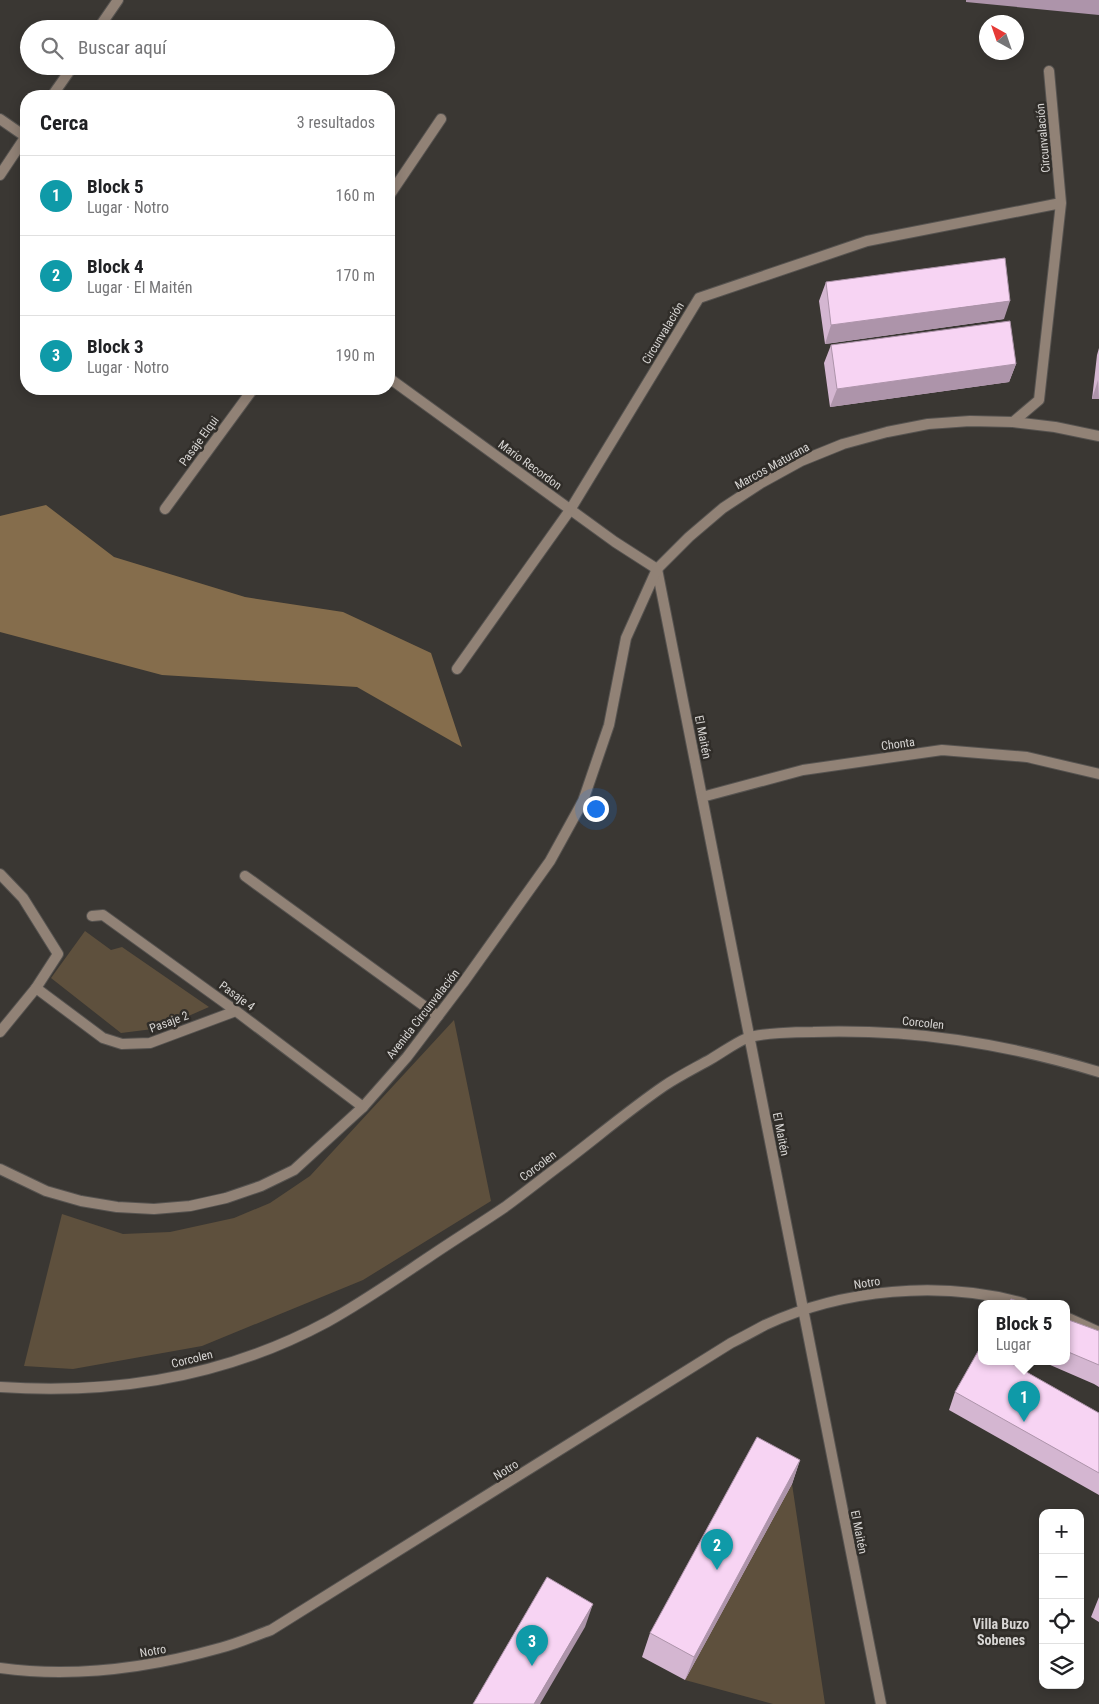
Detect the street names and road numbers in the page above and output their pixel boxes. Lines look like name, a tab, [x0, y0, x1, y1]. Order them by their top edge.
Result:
street label: Circunvalación	[1033, 102, 1053, 173]
street label: Circunvalación	[639, 299, 687, 366]
street label: Pasaje Elqui	[176, 413, 222, 469]
street label: Mario Recordon	[496, 437, 565, 493]
street label: Marcos Maturana	[732, 440, 812, 492]
street label: El Maitén	[692, 714, 714, 760]
street label: Chonta	[880, 735, 916, 753]
street label: Avenida Circunvalación	[384, 966, 462, 1062]
street label: Pasaje 4	[216, 978, 258, 1014]
street label: Pasaje 2	[148, 1008, 191, 1036]
street label: Corcolen	[901, 1014, 945, 1032]
street label: El Maitén	[770, 1111, 792, 1157]
street label: Corcolen	[517, 1148, 559, 1184]
street label: Notro	[853, 1274, 881, 1292]
street label: Corcolen	[170, 1347, 214, 1371]
street label: Notro	[491, 1457, 521, 1483]
street label: El Maitén	[848, 1509, 870, 1555]
street label: Notro	[139, 1642, 167, 1660]

